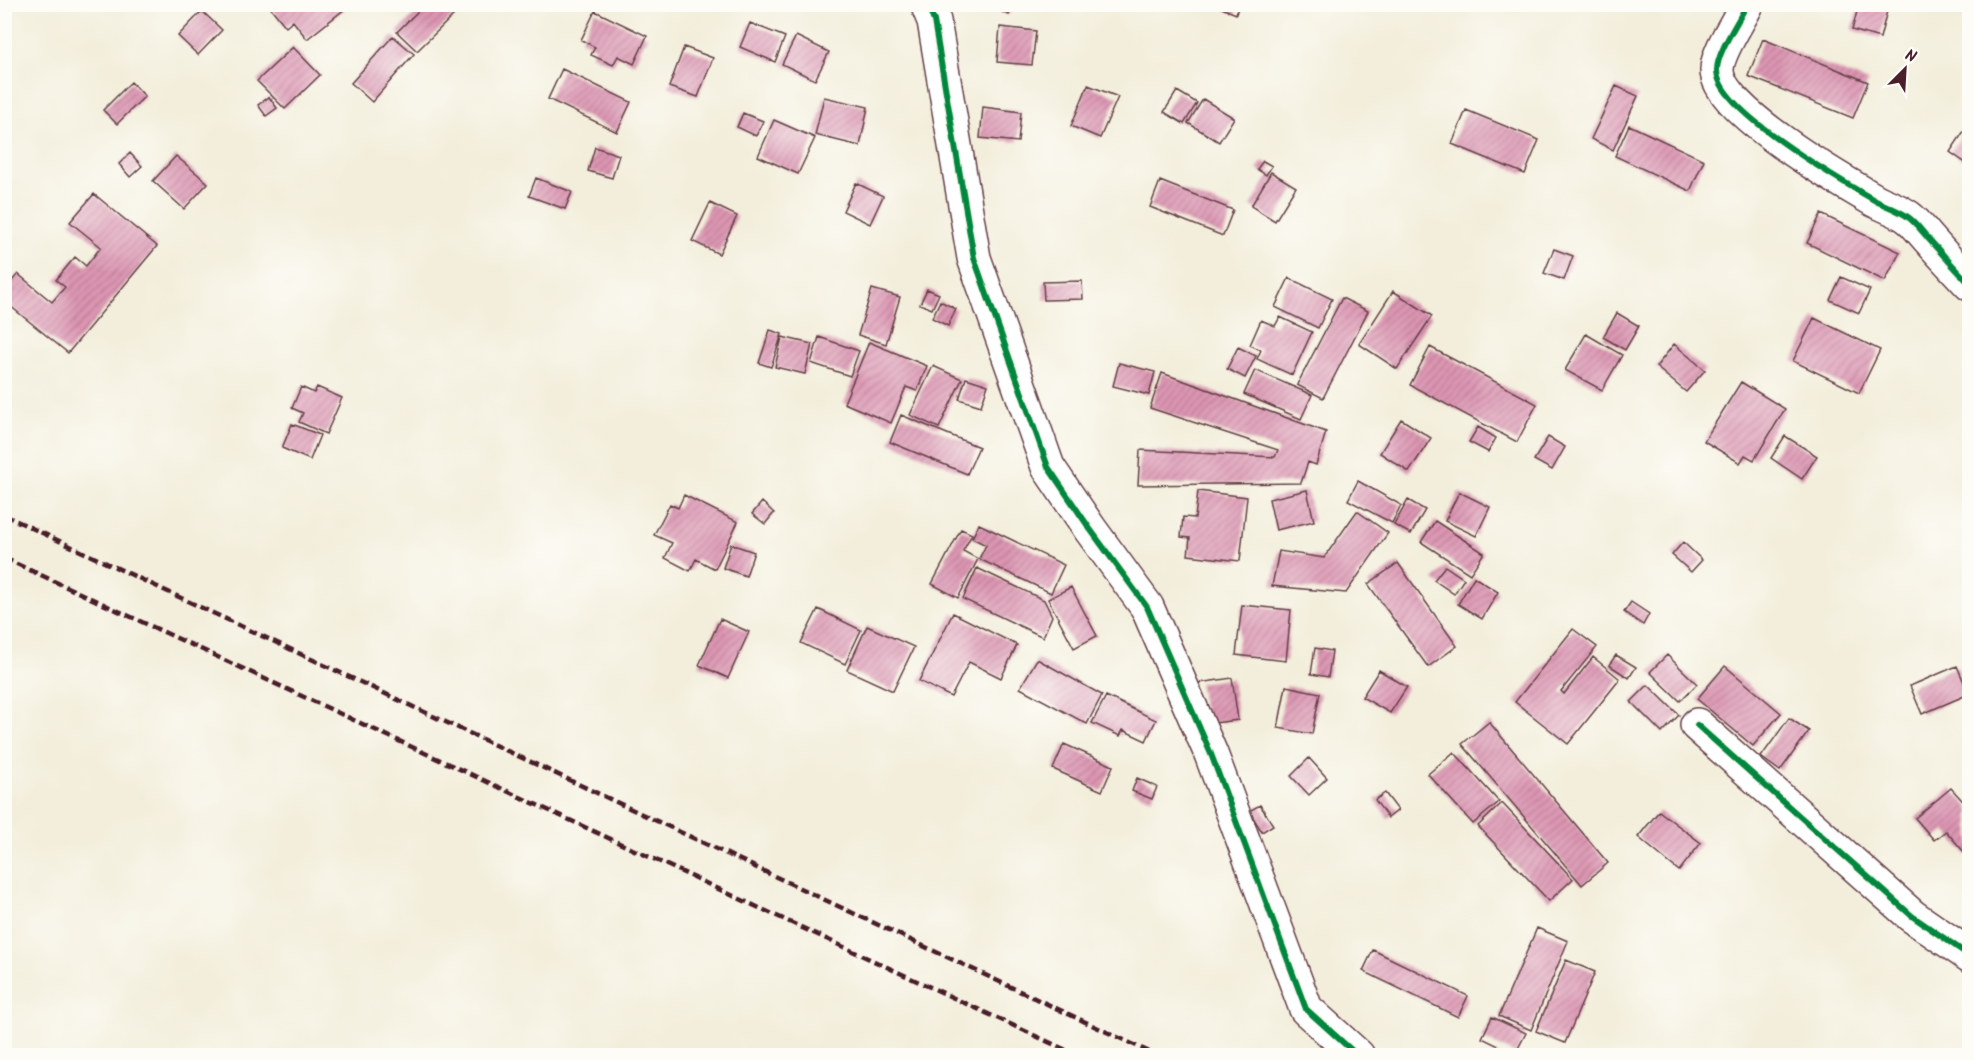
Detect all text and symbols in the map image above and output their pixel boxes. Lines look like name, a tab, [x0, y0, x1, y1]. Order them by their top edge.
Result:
north arrow	[1875, 39, 1935, 99]
text: N	[1901, 43, 1920, 70]

